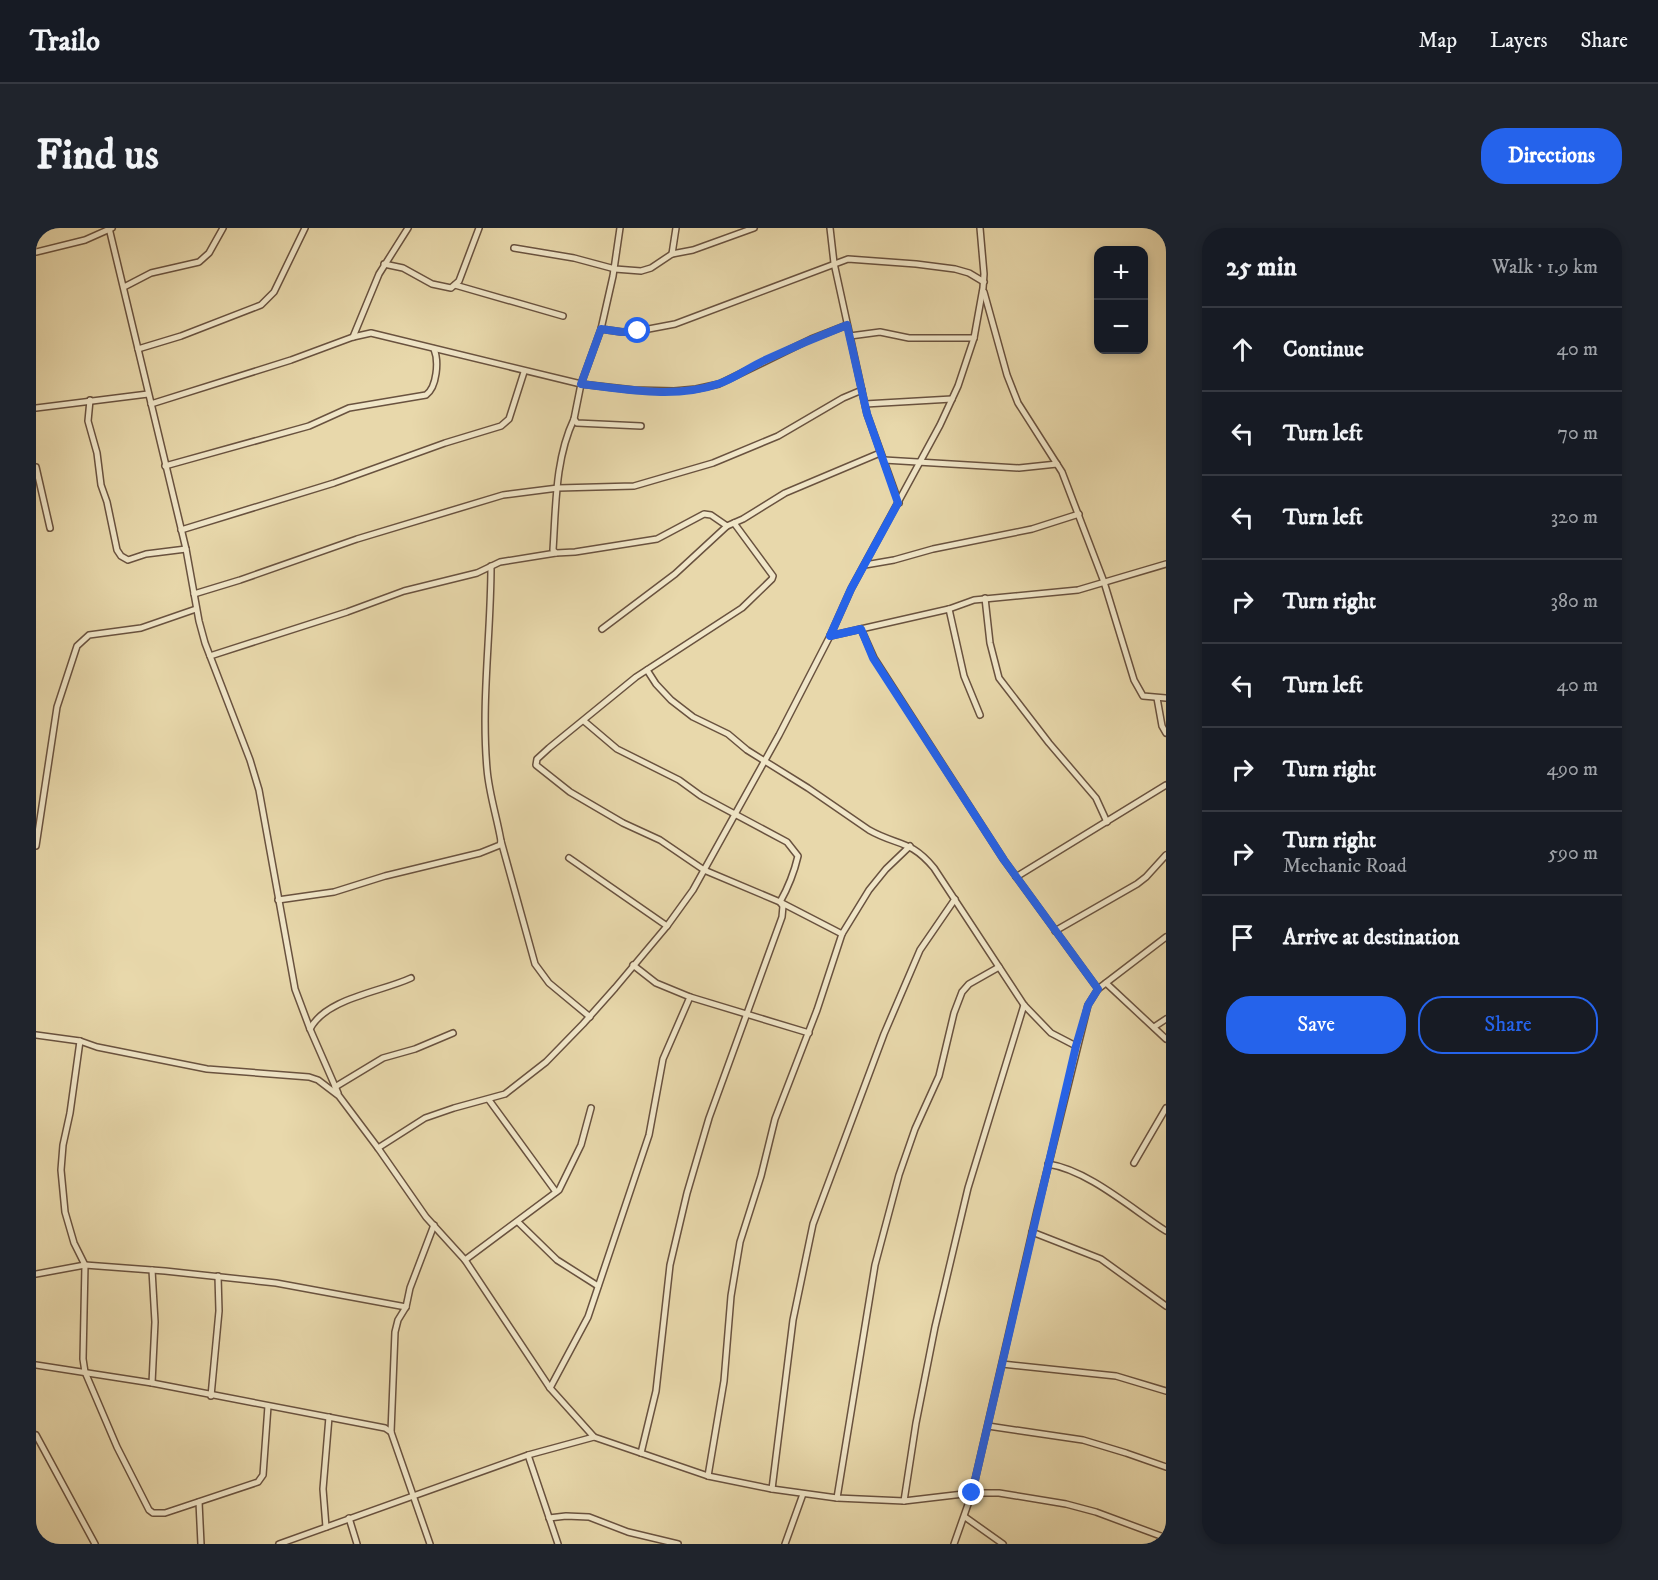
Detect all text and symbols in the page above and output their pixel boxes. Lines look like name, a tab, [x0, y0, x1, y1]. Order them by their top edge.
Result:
text: Trailo	[30, 24, 100, 59]
text: Map	[1418, 28, 1457, 54]
text: Layers	[1490, 28, 1548, 54]
text: Share	[1581, 28, 1628, 54]
button: Directions	[1481, 128, 1622, 184]
text: Find us	[36, 130, 159, 182]
map controls	[1094, 246, 1148, 354]
button: +	[1094, 246, 1148, 300]
text: 25 min	[1226, 251, 1297, 284]
text: Walk · 1.9 km	[1492, 255, 1598, 280]
button: −	[1094, 300, 1148, 354]
route start	[624, 317, 650, 343]
icon: ahead	[1226, 333, 1259, 366]
text: Continue	[1283, 336, 1364, 363]
text: 40 m	[1556, 337, 1598, 362]
icon: left	[1226, 417, 1259, 450]
text: Turn left	[1283, 420, 1363, 447]
text: 70 m	[1557, 421, 1598, 446]
icon: left	[1226, 501, 1259, 534]
text: Turn left	[1283, 504, 1363, 531]
text: 320 m	[1551, 505, 1598, 530]
icon: right	[1226, 585, 1259, 618]
text: Turn right	[1283, 588, 1376, 615]
text: 380 m	[1550, 589, 1598, 614]
icon: left	[1226, 669, 1259, 702]
text: Turn left	[1283, 672, 1363, 699]
text: 40 m	[1556, 673, 1598, 698]
icon: right	[1226, 753, 1259, 786]
text: Turn right	[1283, 756, 1376, 783]
text: 490 m	[1546, 757, 1598, 782]
text: Turn right	[1283, 827, 1376, 854]
icon: right	[1226, 837, 1259, 870]
text: 590 m	[1548, 841, 1598, 866]
text: Mechanic Road	[1283, 854, 1407, 879]
icon: arrive	[1226, 921, 1259, 954]
text: Arrive at destination	[1283, 924, 1460, 951]
button: Save	[1226, 996, 1406, 1054]
button: Share	[1418, 996, 1598, 1054]
route end	[958, 1479, 984, 1505]

